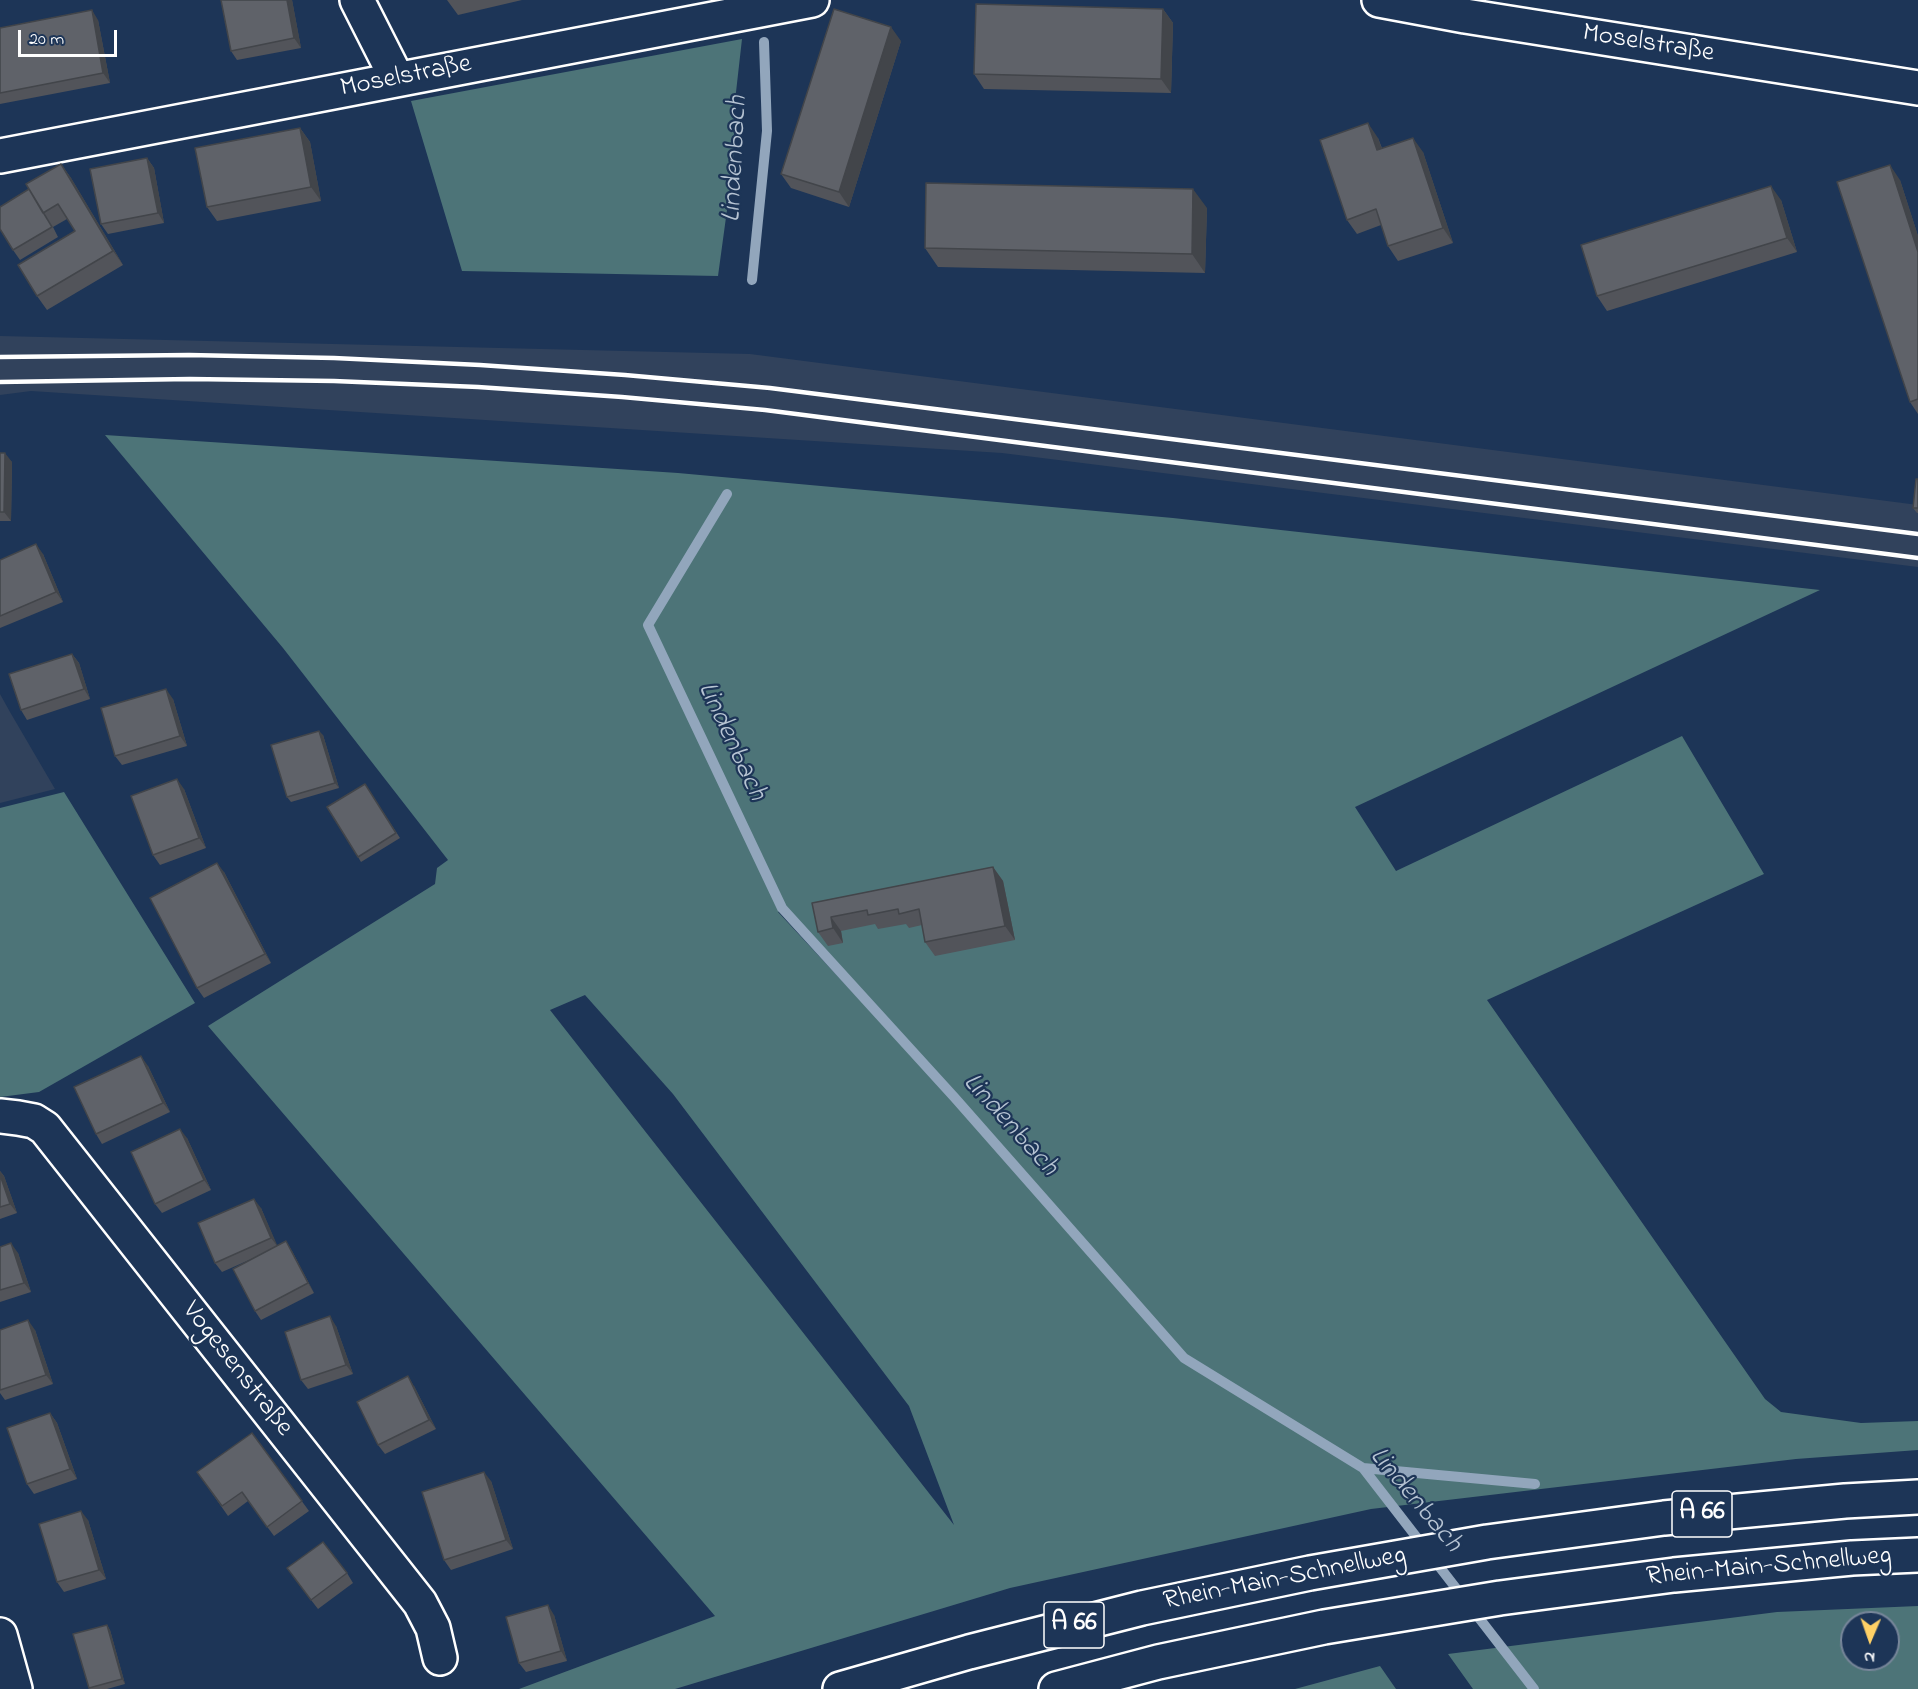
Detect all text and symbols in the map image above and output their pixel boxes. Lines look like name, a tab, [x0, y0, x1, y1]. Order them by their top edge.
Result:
scale bar	[21, 18, 120, 56]
street label: Moselstraße	[1580, 19, 1716, 71]
text: 20 m	[29, 27, 64, 53]
street label: Moselstraße	[338, 49, 474, 107]
water label: Lindenbach	[717, 95, 757, 223]
water label: Lindenbach	[688, 677, 772, 807]
water label: Lindenbach	[954, 1068, 1064, 1184]
street label: Vogesenstraße	[173, 1296, 299, 1444]
water label: Lindenbach	[1360, 1442, 1468, 1560]
road number: A 66	[1672, 1491, 1732, 1537]
street label: Rhein-Main-Schnellweg	[1161, 1541, 1409, 1619]
street label: Rhein-Main-Schnellweg	[1645, 1541, 1893, 1595]
road number: A 66	[1044, 1602, 1104, 1648]
north arrow	[1840, 1611, 1900, 1671]
text: N	[1864, 1645, 1875, 1669]

